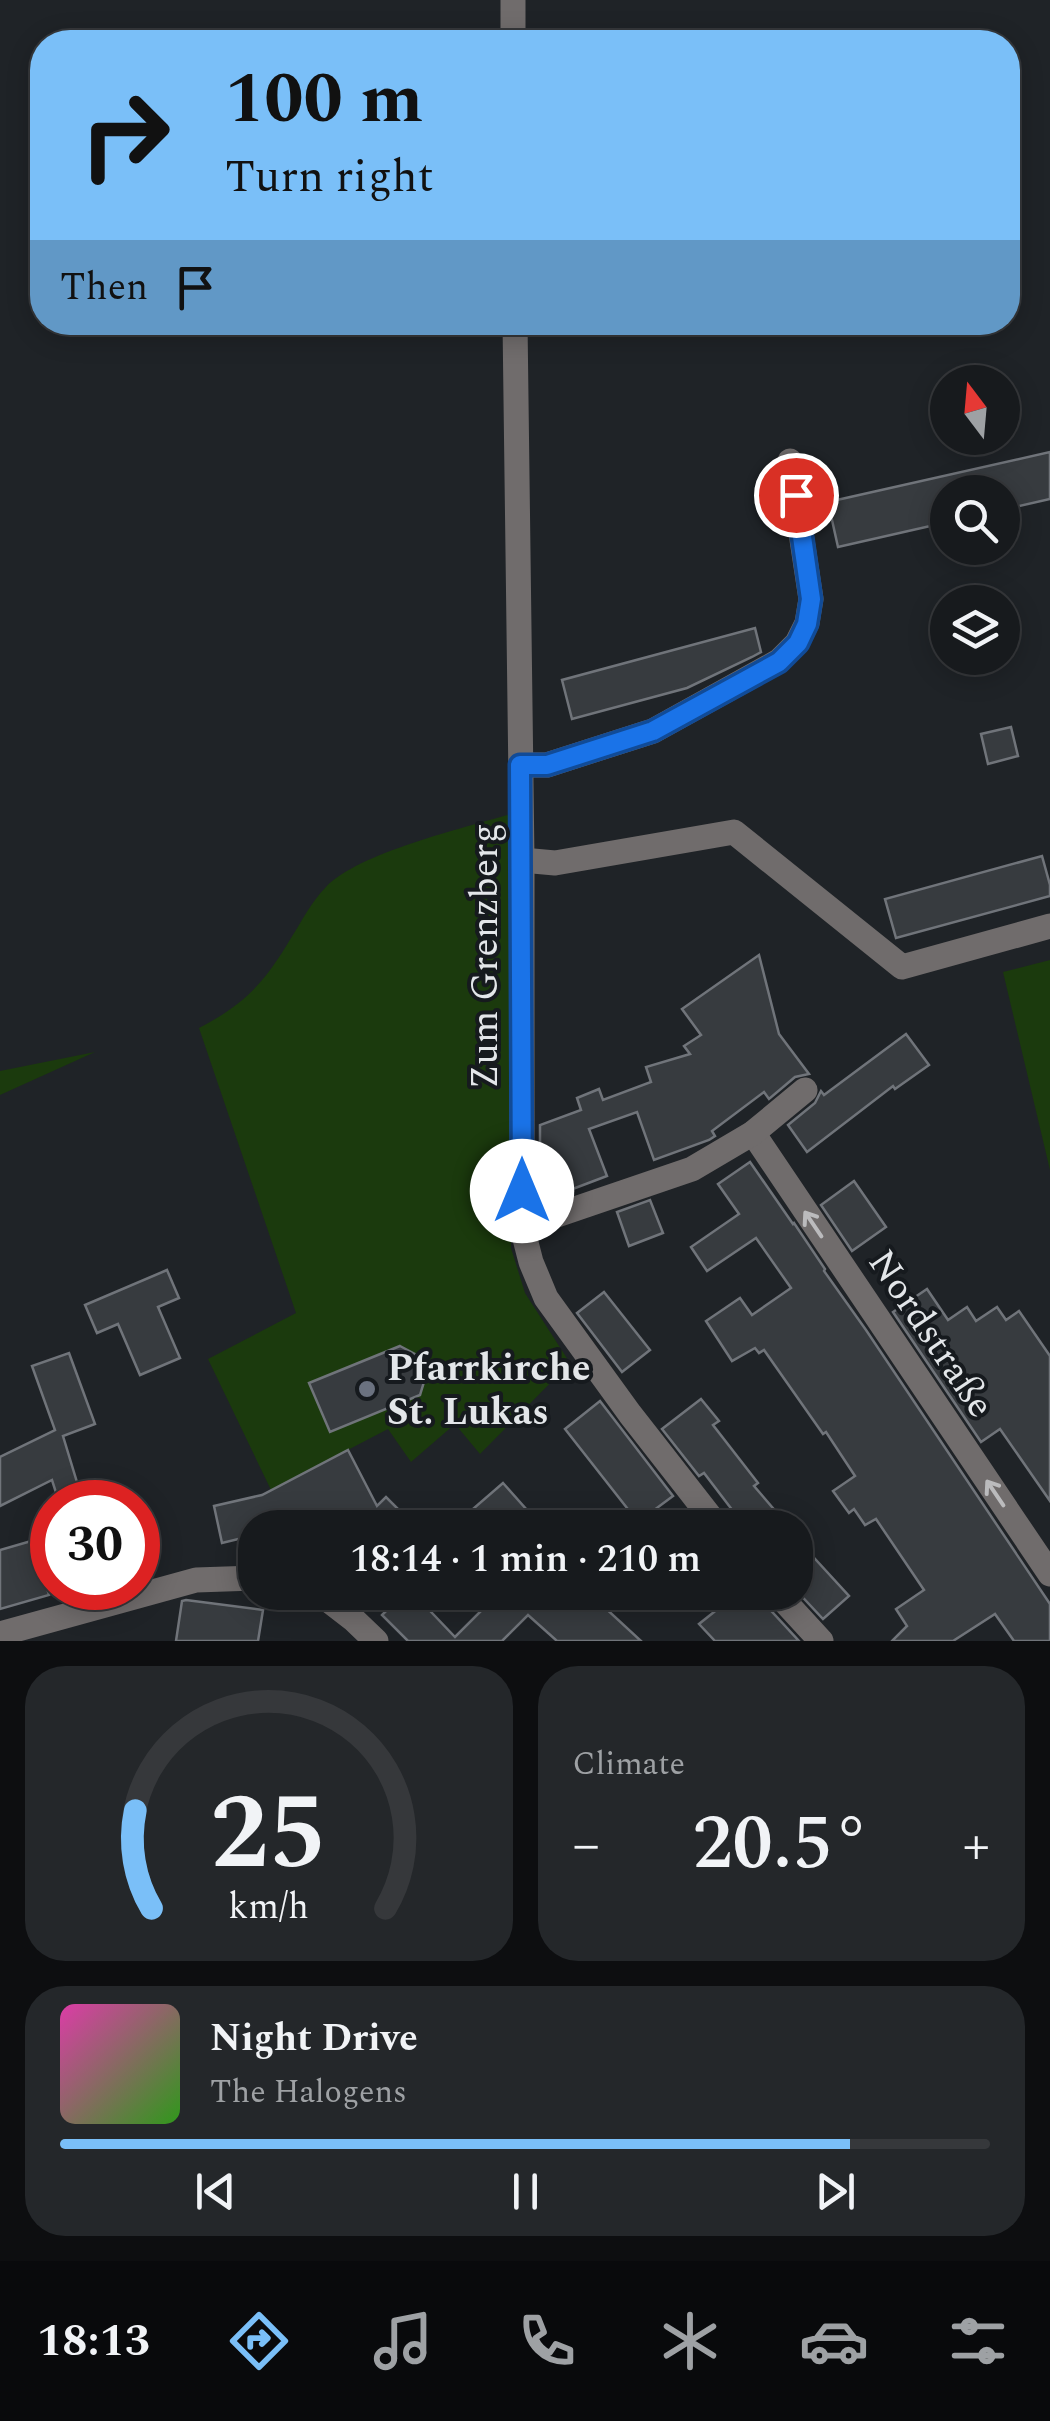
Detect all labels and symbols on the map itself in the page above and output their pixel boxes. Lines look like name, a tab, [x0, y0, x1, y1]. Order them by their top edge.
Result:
north arrow	[930, 365, 1020, 455]
pin	[754, 453, 839, 538]
street label: Zum Grenzberg	[457, 823, 515, 1089]
position arrow	[470, 1139, 574, 1243]
one-way arrow	[803, 1210, 824, 1238]
street label: Nordstraße	[852, 1238, 1008, 1430]
place label: Pfarrkirche St. Lukas	[387, 1340, 591, 1442]
marker: Pfarrkirche St. Lukas	[356, 1378, 378, 1400]
speed limit sign: 30	[30, 1480, 160, 1610]
one-way arrow	[985, 1480, 1006, 1507]

